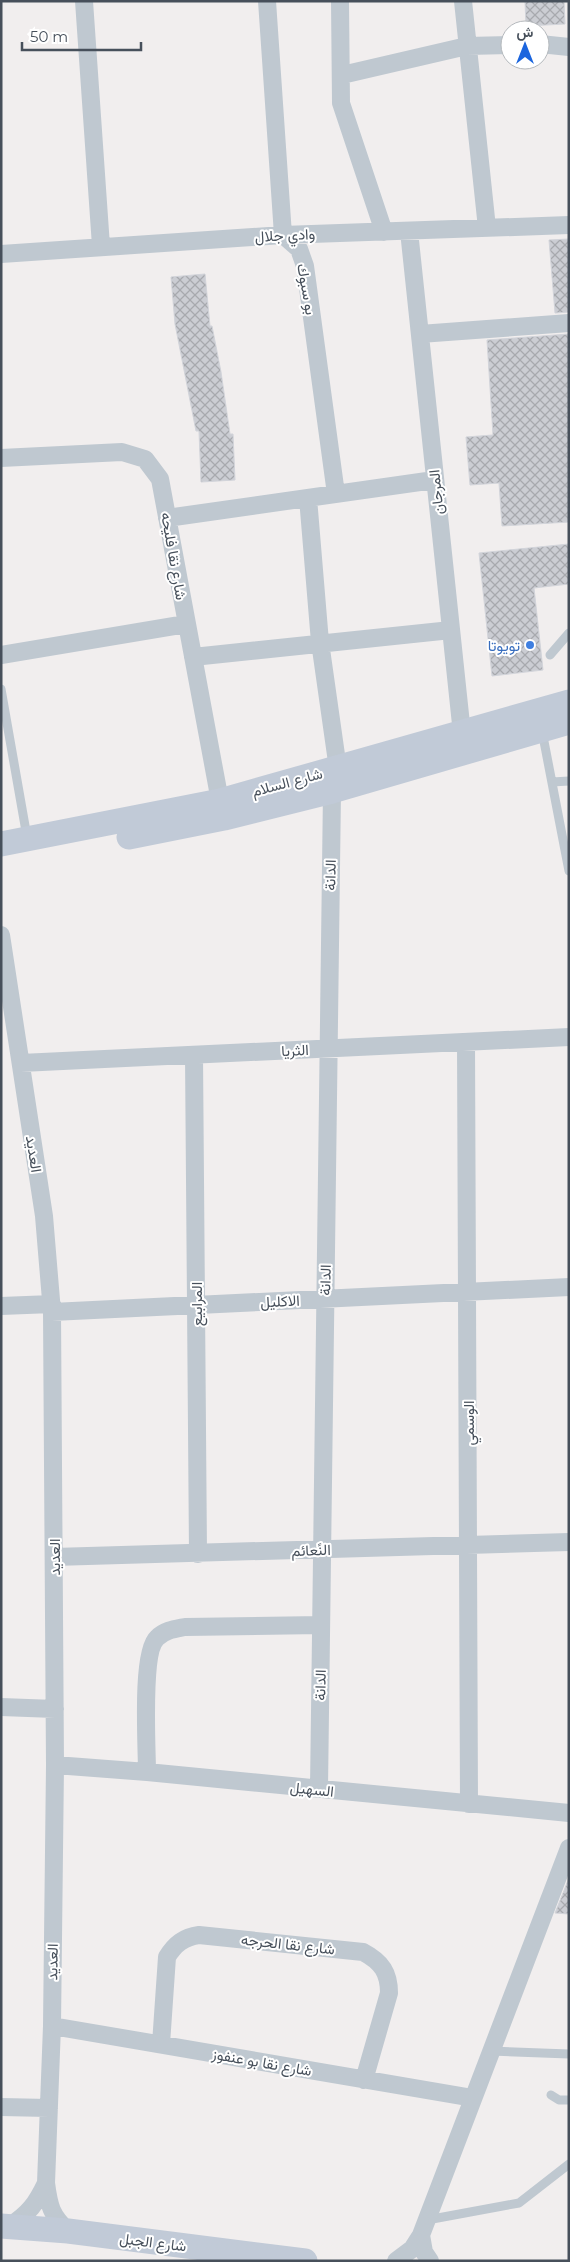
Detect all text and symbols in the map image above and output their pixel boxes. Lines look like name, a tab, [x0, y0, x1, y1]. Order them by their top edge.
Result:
scale bar	[22, 20, 141, 52]
north arrow	[500, 20, 550, 70]
text: ش	[517, 23, 534, 41]
text: 50 m	[30, 27, 68, 46]
street label: وادي جلال	[254, 224, 316, 250]
street label: بو سبوك	[293, 262, 321, 316]
street label: المرجان	[424, 469, 448, 515]
street label: شارع نقا فليحه	[155, 511, 191, 602]
place label: تويوتا	[488, 636, 520, 655]
marker: تويوتا	[524, 639, 536, 651]
street label: شارع السلام	[250, 763, 325, 802]
street label: الدانة	[320, 859, 340, 891]
street label: الثريا	[281, 1040, 309, 1060]
street label: العديد	[22, 1134, 46, 1174]
street label: الدانة	[315, 1264, 335, 1296]
street label: المرابيع	[187, 1282, 208, 1326]
street label: الاكليل	[260, 1290, 300, 1312]
street label: الوسمي	[459, 1401, 482, 1445]
street label: العديد	[45, 1538, 64, 1576]
street label: النًعائم	[291, 1540, 331, 1561]
street label: الدانة	[310, 1669, 330, 1701]
street label: السهيل	[289, 1777, 335, 1801]
street label: شارع نقا الحرجه	[240, 1930, 336, 1960]
street label: العديد	[42, 1943, 62, 1981]
street label: شارع نقا بو عنفوز	[209, 2044, 313, 2082]
street label: شارع الجبل	[118, 2228, 188, 2258]

